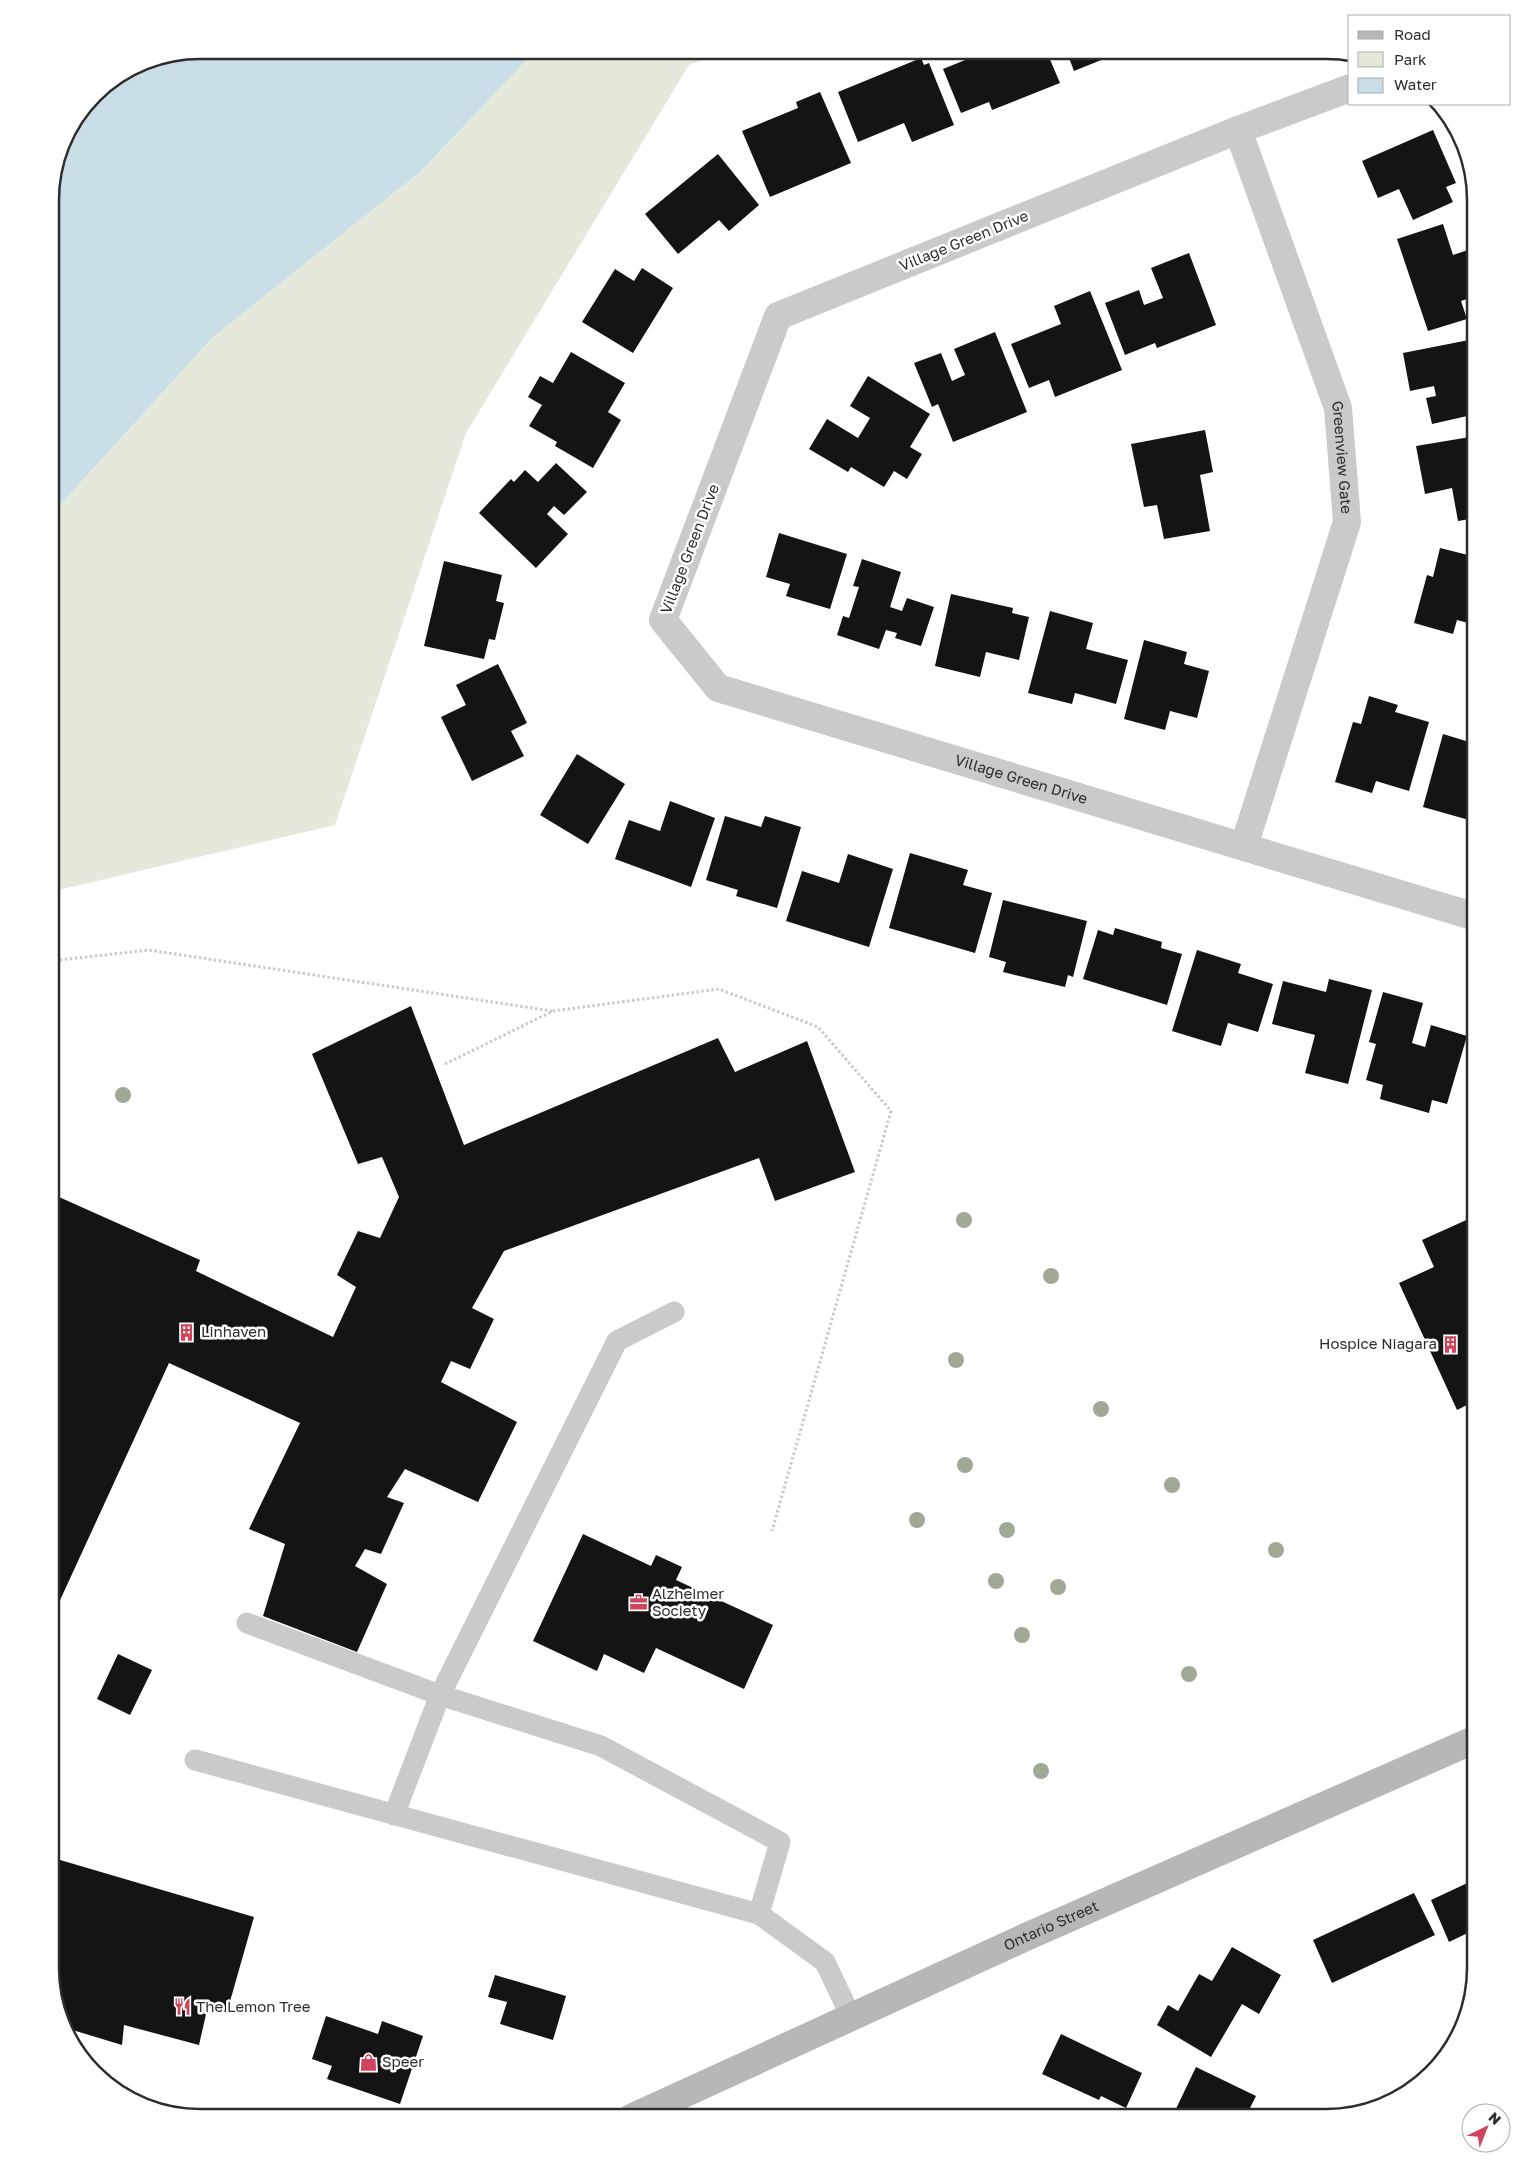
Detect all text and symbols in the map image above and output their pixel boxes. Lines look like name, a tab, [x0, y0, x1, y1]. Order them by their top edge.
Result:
legend	[1348, 15, 1511, 105]
text: Road	[1394, 25, 1431, 43]
text: Park	[1394, 50, 1427, 68]
text: Water	[1394, 75, 1437, 93]
street label: Village Green Drive	[896, 206, 1031, 274]
street label: Greenview Gate	[1328, 398, 1356, 515]
street label: Village Green Drive	[656, 481, 722, 616]
street label: Village Green Drive	[953, 750, 1090, 807]
building icon: Linhaven	[177, 1322, 197, 1342]
place label: Linhaven	[201, 1322, 266, 1340]
place label: Hospice Niagara	[1319, 1334, 1437, 1352]
building icon: Hospice Niagara	[1441, 1334, 1461, 1354]
place label: Alzheimer Society	[652, 1584, 724, 1619]
office icon: Alzheimer Society	[628, 1593, 648, 1613]
street label: Ontario Street	[1001, 1896, 1101, 1954]
restaurant icon: The Lemon Tree	[172, 1997, 192, 2017]
place label: The Lemon Tree	[196, 1997, 311, 2015]
shop icon: Speer	[358, 2052, 378, 2072]
place label: Speer	[382, 2052, 424, 2070]
north arrow	[1461, 2103, 1511, 2153]
text: N	[1486, 2108, 1505, 2128]

